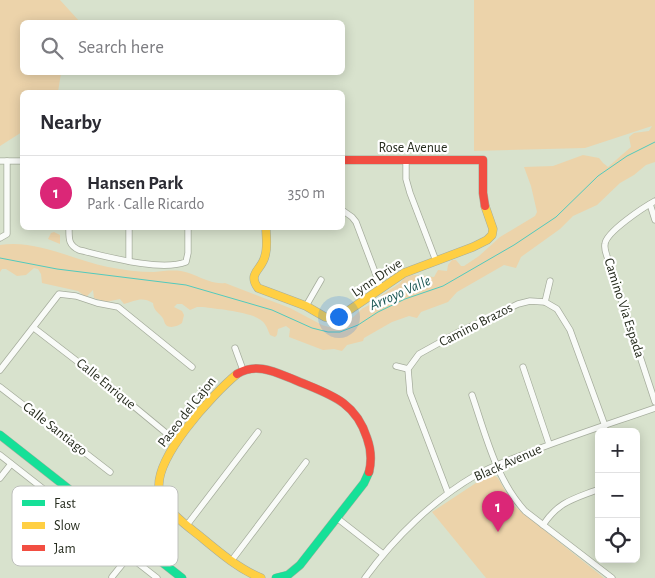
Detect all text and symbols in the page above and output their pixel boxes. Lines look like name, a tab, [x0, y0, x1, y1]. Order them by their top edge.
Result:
search box	[20, 20, 345, 75]
icon: search	[38, 34, 66, 62]
text: Search here	[78, 38, 164, 57]
text: Nearby	[40, 112, 101, 133]
street label: Rose Avenue	[379, 141, 447, 155]
text: Hansen Park	[87, 174, 183, 193]
text: 1	[53, 185, 59, 201]
text: 350 m	[288, 185, 325, 201]
text: Park · Calle Ricardo	[87, 196, 204, 212]
street label: Lynn Drive	[349, 256, 405, 300]
street label: Camino Via Espada	[601, 256, 647, 360]
water label: Arroyo Valle	[366, 273, 433, 313]
street label: Camino Brazos	[437, 300, 515, 350]
your location	[326, 304, 352, 330]
street label: Calle Enrique	[74, 356, 138, 412]
street label: Paseo del Cajon	[155, 374, 219, 450]
street label: Calle Santiago	[20, 400, 90, 458]
map controls	[595, 428, 640, 563]
button: +	[595, 428, 640, 473]
street label: Black Avenue	[472, 442, 544, 484]
button: −	[595, 473, 640, 518]
legend	[12, 486, 178, 566]
pin: 1	[482, 491, 514, 532]
text: Fast	[54, 497, 76, 511]
button: locate	[595, 518, 640, 563]
text: Slow	[54, 519, 81, 533]
text: Jam	[54, 542, 76, 556]

